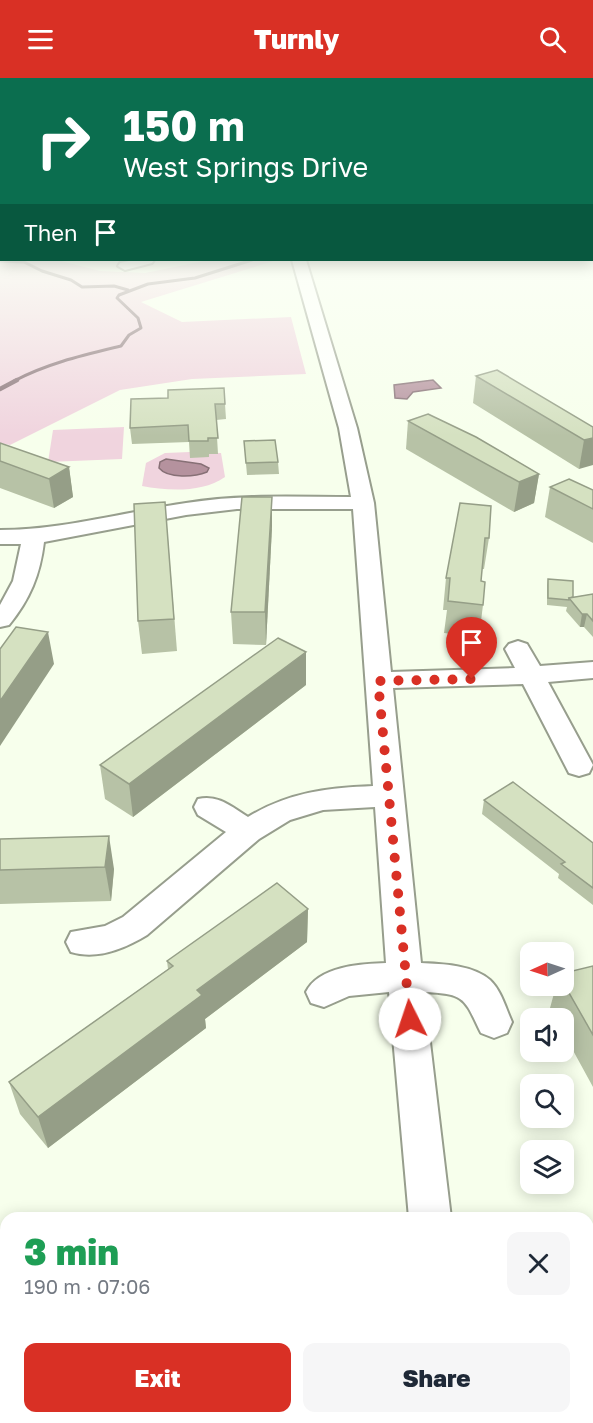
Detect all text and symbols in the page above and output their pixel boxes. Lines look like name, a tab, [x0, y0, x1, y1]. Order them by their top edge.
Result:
icon: menu	[24, 23, 57, 56]
text: Turnly	[254, 23, 339, 55]
icon: search	[536, 23, 569, 56]
text: 150 m	[123, 100, 245, 150]
icon: right	[24, 102, 102, 180]
text: West Springs Drive	[123, 151, 368, 183]
icon: arrive	[89, 216, 122, 249]
text: Then	[24, 219, 77, 246]
pin	[446, 617, 497, 679]
icon: arrive	[455, 626, 488, 659]
north arrow	[520, 942, 574, 996]
map controls	[520, 942, 574, 1194]
position arrow	[378, 987, 442, 1051]
button: sound	[520, 1008, 574, 1062]
button: search	[520, 1074, 574, 1128]
button: layers	[520, 1140, 574, 1194]
text: 3 min	[24, 1230, 119, 1273]
button: close	[507, 1232, 570, 1295]
text: 190 m · 07:06	[24, 1274, 150, 1298]
button: Exit	[24, 1343, 291, 1412]
button: Share	[303, 1343, 570, 1412]

